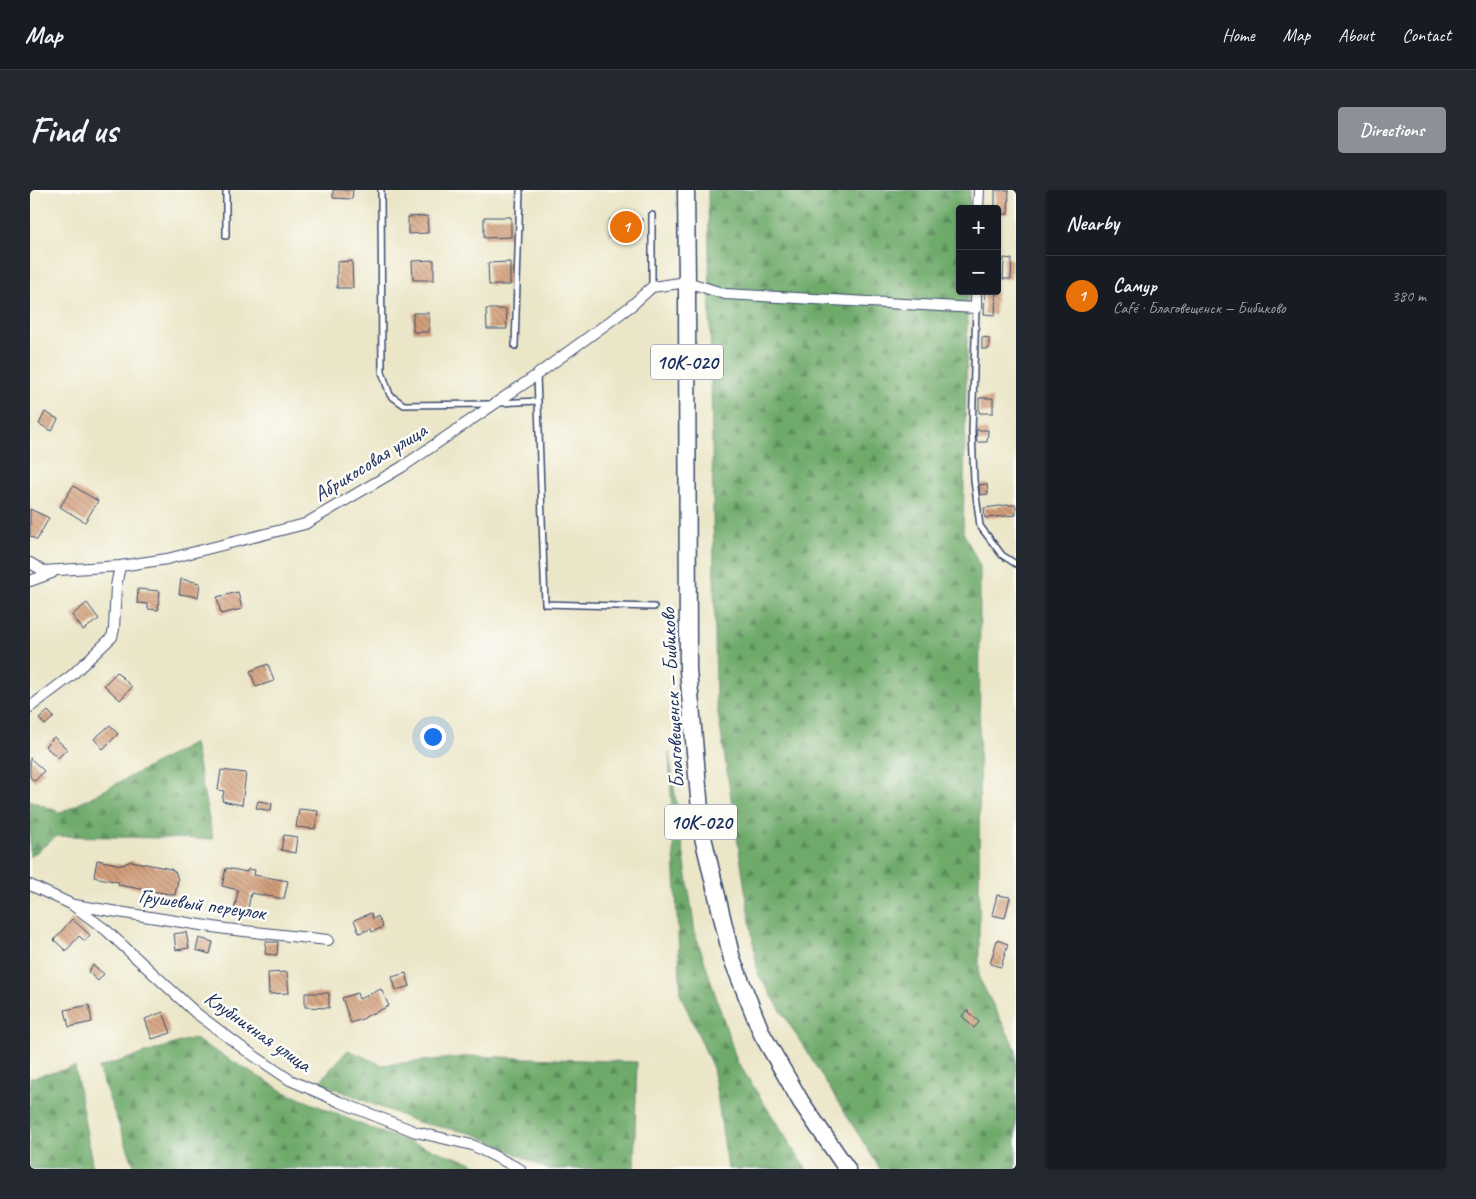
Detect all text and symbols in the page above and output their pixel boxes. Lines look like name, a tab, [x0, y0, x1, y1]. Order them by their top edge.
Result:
text: Map	[25, 20, 62, 50]
text: Home	[1222, 24, 1255, 46]
text: Map	[1283, 24, 1310, 46]
text: About	[1338, 24, 1374, 46]
text: Contact	[1402, 24, 1451, 46]
button: Directions	[1338, 107, 1446, 153]
text: Find us	[30, 108, 117, 153]
map controls	[956, 205, 1001, 295]
button: +	[956, 205, 1001, 250]
pin: 1	[610, 208, 642, 246]
text: Nearby	[1066, 210, 1119, 236]
button: −	[956, 250, 1001, 295]
text: Самур	[1113, 274, 1157, 298]
text: 1	[1078, 286, 1086, 306]
text: 380 m	[1392, 286, 1426, 306]
text: Café · Благовещенск — Бибиково	[1113, 298, 1286, 318]
road number: 10К-020	[651, 344, 723, 380]
street label: Абрикосовая улица	[309, 416, 433, 507]
street label: Благовещенск — Бибиково	[654, 606, 690, 789]
your location	[420, 724, 446, 750]
road number: 10К-020	[665, 804, 737, 840]
street label: Грушевый переулок	[137, 882, 269, 926]
street label: Клубничная улица	[199, 985, 318, 1078]

